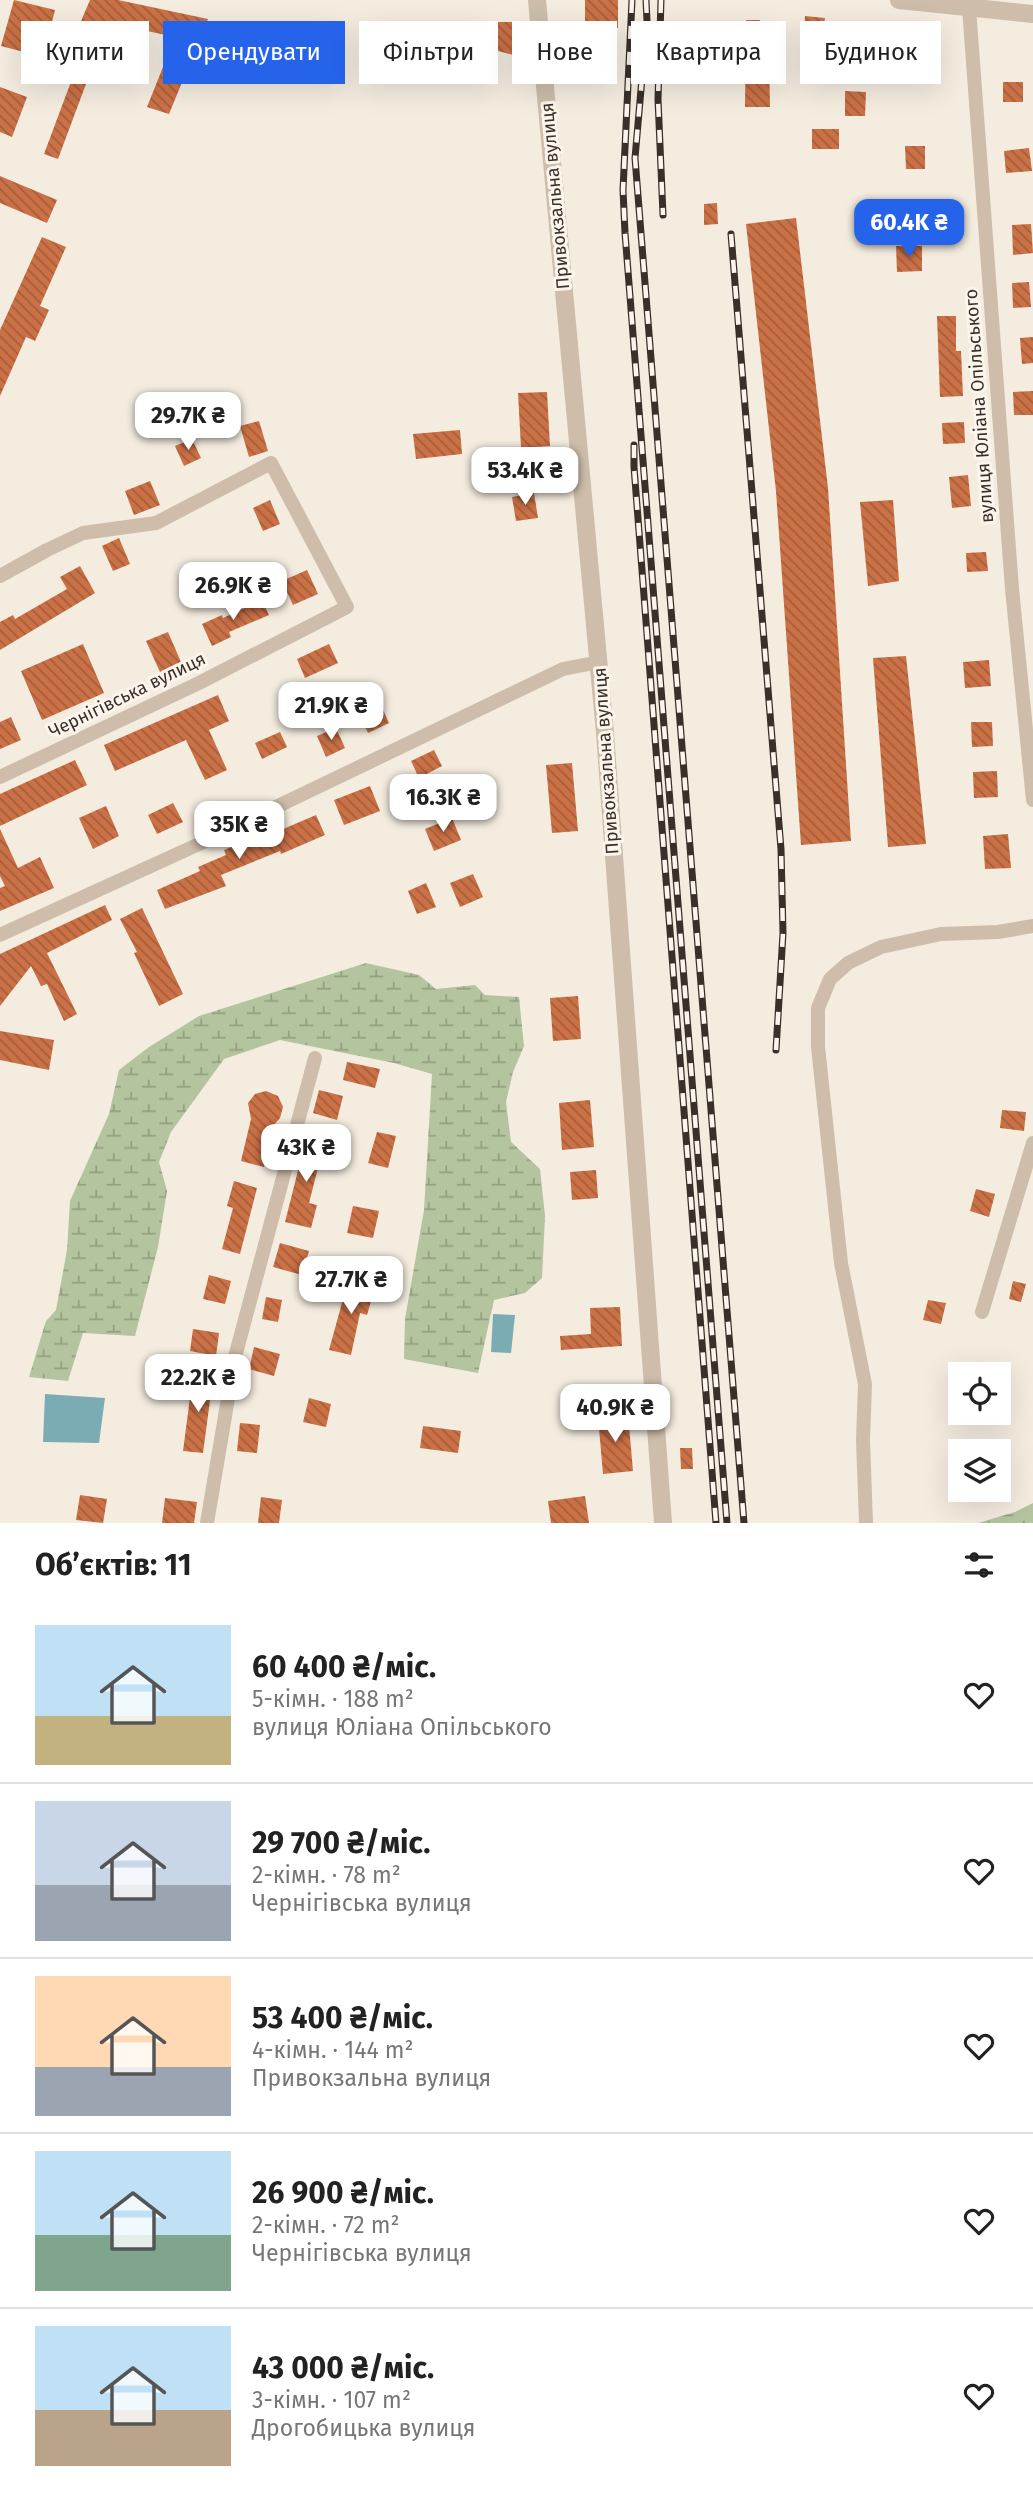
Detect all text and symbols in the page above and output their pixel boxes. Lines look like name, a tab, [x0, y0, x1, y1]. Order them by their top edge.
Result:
chip: Купити	[21, 21, 149, 84]
chip: Орендувати	[163, 21, 345, 84]
chip: Фільтри	[359, 21, 498, 84]
chip: Нове	[512, 21, 617, 84]
chip: Квартира	[631, 21, 786, 84]
chip: Будинок	[800, 21, 941, 84]
street label: Привокзальна вулиця	[536, 102, 574, 290]
pin: 60.4K ₴	[844, 200, 974, 259]
text: 60.4K ₴	[870, 208, 948, 236]
street label: вулиця Юліана Опільського	[960, 288, 998, 524]
pin: 29.7K ₴	[123, 392, 253, 452]
text: 29.7K ₴	[151, 401, 225, 429]
pin: 53.4K ₴	[460, 448, 590, 507]
text: 53.4K ₴	[487, 456, 563, 484]
pin: 26.9K ₴	[168, 562, 298, 622]
text: 26.9K ₴	[195, 571, 271, 599]
street label: Чернігівська вулиця	[45, 647, 209, 743]
street label: Привокзальна вулиця	[588, 667, 624, 855]
pin: 21.9K ₴	[266, 682, 396, 742]
text: 21.9K ₴	[294, 691, 368, 719]
pin: 16.3K ₴	[378, 774, 508, 834]
text: 16.3K ₴	[406, 783, 480, 811]
pin: 35K ₴	[190, 802, 288, 861]
text: 35K ₴	[210, 810, 268, 838]
pin: 43K ₴	[257, 1124, 355, 1184]
text: 43K ₴	[277, 1133, 335, 1161]
pin: 27.7K ₴	[286, 1256, 416, 1316]
text: 27.7K ₴	[315, 1265, 387, 1293]
pin: 22.2K ₴	[133, 1354, 263, 1414]
map controls	[948, 1362, 1011, 1502]
button: locate	[948, 1362, 1011, 1425]
text: 22.2K ₴	[161, 1363, 235, 1391]
pin: 40.9K ₴	[550, 1384, 680, 1444]
text: 40.9K ₴	[576, 1393, 654, 1421]
button: layers	[948, 1439, 1011, 1502]
icon: filters	[960, 1546, 998, 1584]
text: Об’єктів: 11	[35, 1547, 192, 1583]
text: 60 400 ₴/міс.	[252, 1649, 436, 1685]
icon: home	[91, 1653, 175, 1737]
icon: heart	[960, 1676, 998, 1714]
text: 5-кімн. · 188 m²	[252, 1685, 414, 1713]
text: вулиця Юліана Опільського	[252, 1713, 552, 1741]
text: 29 700 ₴/міс.	[252, 1825, 430, 1861]
icon: home	[91, 1829, 175, 1913]
icon: heart	[960, 1852, 998, 1890]
text: 2-кімн. · 78 m²	[252, 1861, 401, 1889]
text: Чернігівська вулиця	[252, 1889, 472, 1917]
text: 53 400 ₴/міс.	[252, 2000, 433, 2036]
icon: home	[91, 2004, 175, 2088]
icon: heart	[960, 2027, 998, 2065]
text: 4-кімн. · 144 m²	[252, 2036, 414, 2064]
text: Привокзальна вулиця	[252, 2064, 491, 2092]
text: 26 900 ₴/міс.	[252, 2175, 434, 2211]
icon: home	[91, 2179, 175, 2263]
icon: heart	[960, 2202, 998, 2240]
text: 2-кімн. · 72 m²	[252, 2211, 400, 2239]
text: Чернігівська вулиця	[252, 2239, 472, 2267]
text: 43 000 ₴/міс.	[252, 2350, 434, 2386]
icon: home	[91, 2354, 175, 2438]
icon: heart	[960, 2377, 998, 2415]
text: 3-кімн. · 107 m²	[252, 2386, 411, 2414]
text: Дрогобицька вулиця	[252, 2414, 475, 2442]

